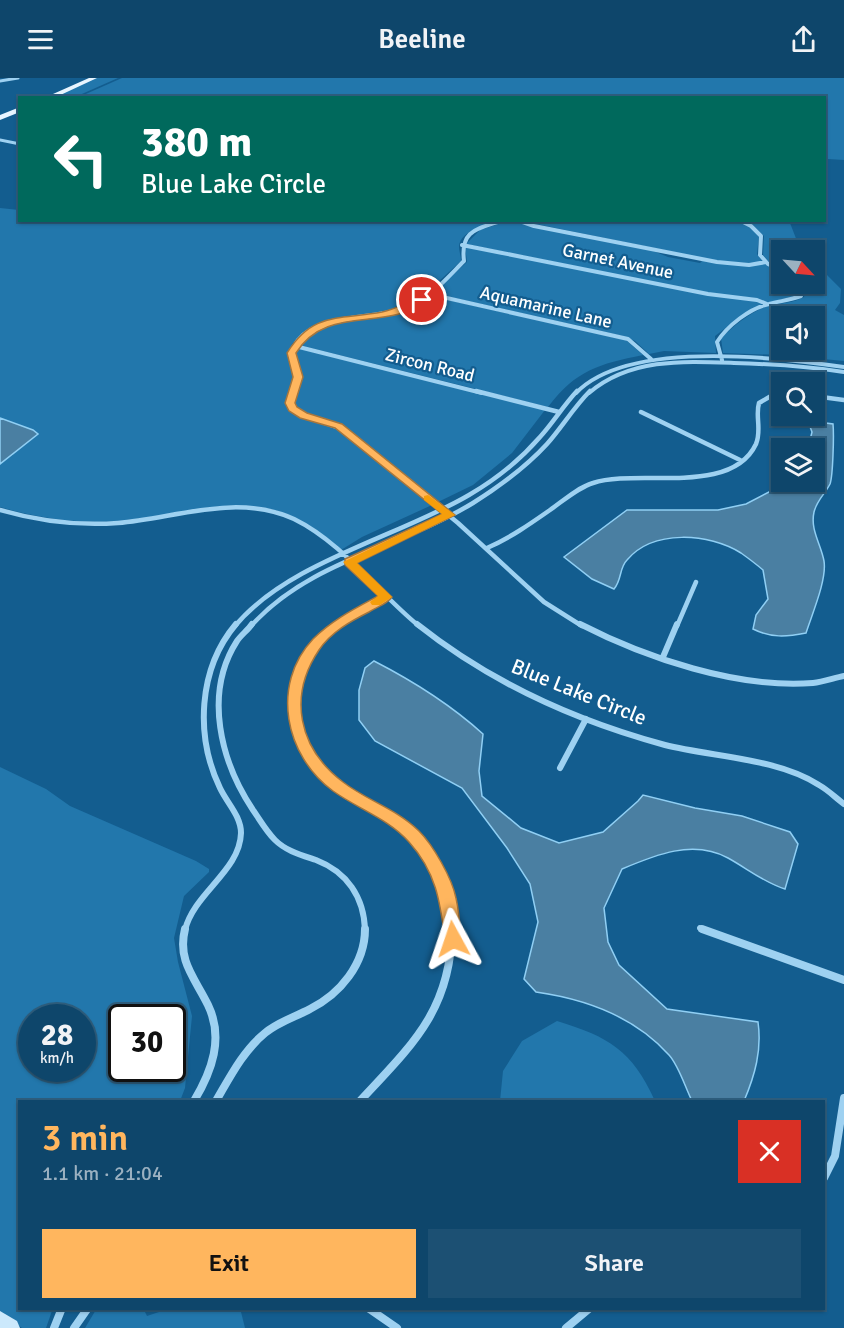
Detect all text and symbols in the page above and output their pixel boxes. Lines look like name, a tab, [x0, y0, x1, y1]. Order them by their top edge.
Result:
icon: menu	[24, 23, 57, 56]
text: Beeline	[378, 23, 466, 56]
icon: share	[787, 23, 820, 56]
text: 380 m	[141, 117, 252, 168]
icon: left	[42, 120, 120, 198]
text: Blue Lake Circle	[141, 168, 326, 201]
street label: Garnet Avenue	[561, 239, 675, 283]
north arrow	[771, 240, 825, 294]
map controls	[771, 240, 825, 492]
pin	[396, 274, 447, 325]
street label: Aquamarine Lane	[478, 281, 614, 333]
icon: arrive	[405, 283, 438, 316]
button: sound	[771, 306, 825, 360]
street label: Zircon Road	[383, 343, 477, 387]
button: search	[771, 372, 825, 426]
button: layers	[771, 438, 825, 492]
street label: Blue Lake Circle	[507, 653, 651, 731]
position arrow	[421, 907, 485, 971]
speed limit sign: 30	[108, 1004, 186, 1082]
text: 28	[41, 1017, 73, 1054]
text: km/h	[40, 1049, 74, 1067]
text: 3 min	[42, 1116, 128, 1161]
button: close	[738, 1120, 801, 1183]
text: 1.1 km · 21:04	[42, 1161, 163, 1186]
button: Exit	[42, 1229, 416, 1298]
button: Share	[428, 1229, 801, 1298]

